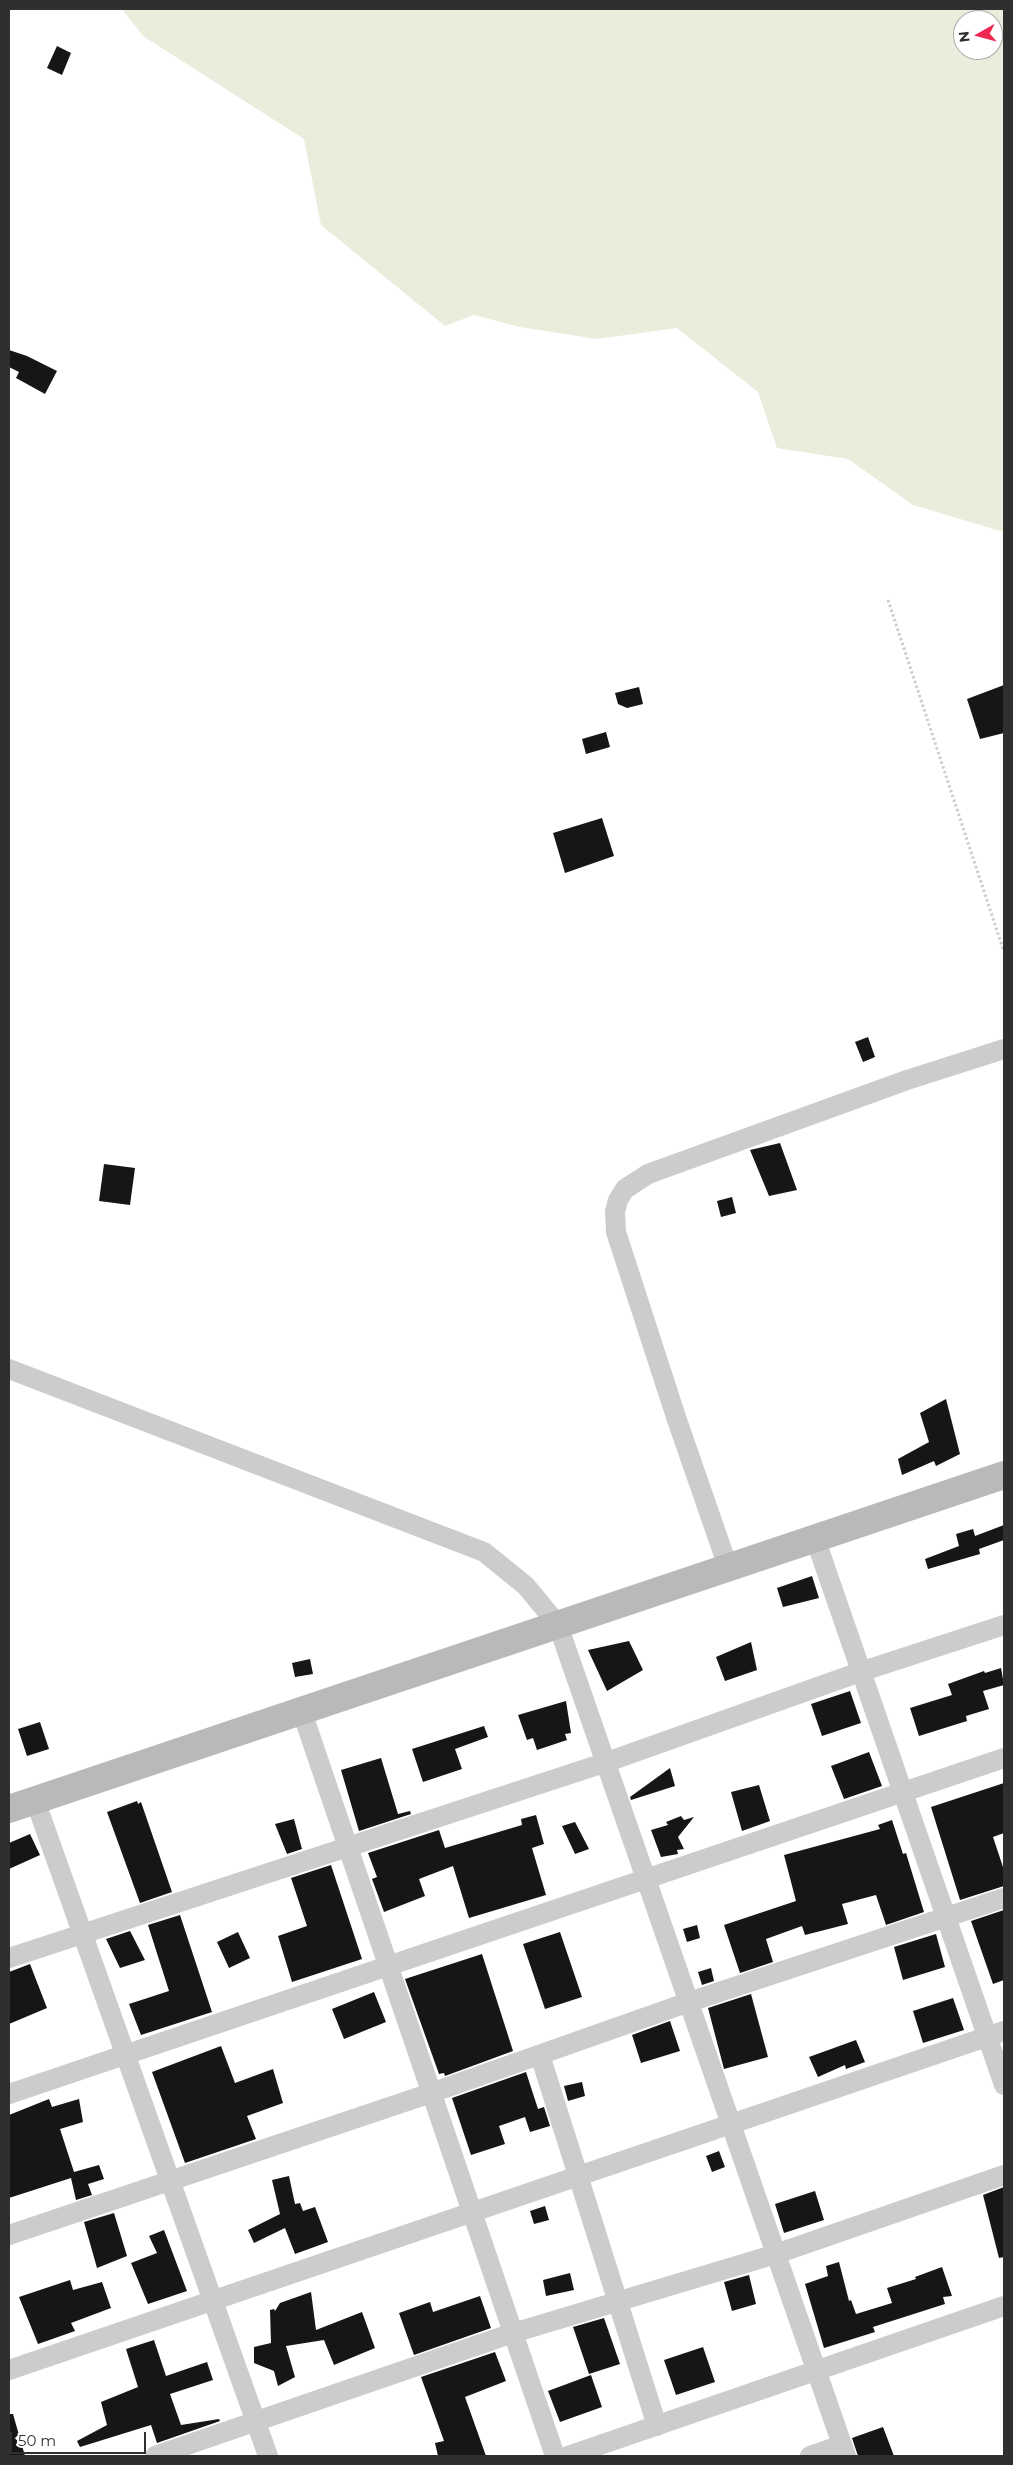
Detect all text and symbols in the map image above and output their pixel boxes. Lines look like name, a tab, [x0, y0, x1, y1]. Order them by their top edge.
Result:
north arrow	[953, 10, 1003, 60]
text: N	[954, 30, 974, 43]
scale bar	[12, 2422, 149, 2454]
text: 50 m	[18, 2431, 56, 2450]

